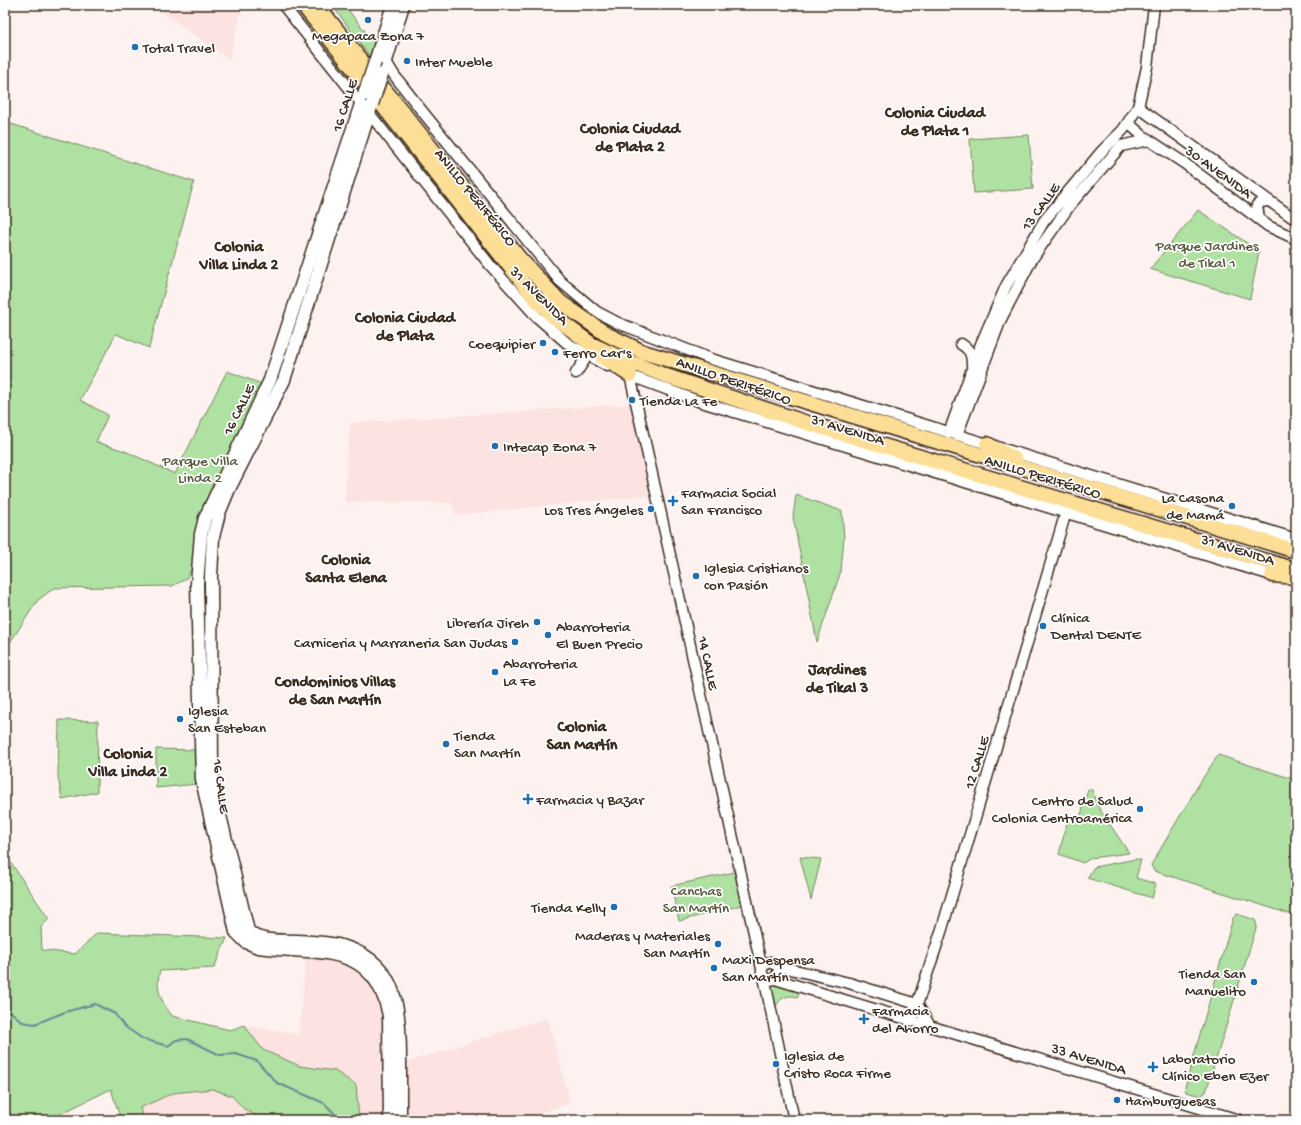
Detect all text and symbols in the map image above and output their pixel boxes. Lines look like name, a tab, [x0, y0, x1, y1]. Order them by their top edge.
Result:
marker: Megapaca Zona 7	[363, 15, 373, 25]
place label: Megapaca Zona 7	[312, 28, 425, 46]
place label: Total Travel	[142, 40, 215, 58]
marker: Total Travel	[130, 42, 140, 52]
place label: Inter Mueble	[415, 54, 493, 72]
marker: Inter Mueble	[402, 56, 412, 66]
street label: 16 CALLE	[329, 76, 363, 135]
district label: Colonia Ciudad de Plata 1	[884, 105, 987, 142]
district label: Colonia Ciudad de Plata 2	[579, 121, 682, 158]
street label: 30 AVENIDA	[1180, 142, 1256, 204]
street label: ANILLO PERIFÉRICO	[430, 146, 519, 251]
street label: 13 CALLE	[1018, 179, 1065, 235]
park label: Parque Jardines de Tikal 1	[1154, 238, 1259, 273]
district label: Colonia Villa Linda 2	[199, 239, 279, 276]
street label: 31 AVENIDA	[505, 262, 573, 330]
district label: Colonia Ciudad de Plata	[354, 310, 457, 347]
place label: Coequipier	[468, 336, 537, 354]
marker: Coequipier	[538, 338, 548, 348]
place label: Ferro Car's	[562, 345, 632, 363]
marker: Ferro Car's	[550, 347, 560, 357]
street label: ANILLO PERIFÉRICO	[673, 354, 793, 410]
street label: 16 CALLE	[219, 381, 260, 439]
place label: Tienda La Fe	[639, 393, 718, 411]
marker: Tienda La Fe	[627, 395, 637, 405]
street label: 31 AVENIDA	[808, 411, 887, 451]
place label: Intecap Zona 7	[503, 439, 597, 457]
marker: Intecap Zona 7	[490, 441, 500, 451]
street label: ANILLO PERIFÉRICO	[982, 452, 1103, 504]
park label: Parque Villa Linda 2	[161, 453, 239, 488]
place label: Farmacia Social San Francisco	[680, 485, 776, 520]
place label: La Casona de Mamá	[1161, 490, 1225, 525]
marker: Farmacia Social San Francisco	[668, 496, 678, 506]
marker: La Casona de Mamá	[1227, 501, 1237, 511]
place label: Los Tres Ángeles	[544, 502, 643, 520]
marker: Los Tres Ángeles	[646, 504, 656, 514]
street label: 31 AVENIDA	[1198, 531, 1277, 571]
district label: Colonia Santa Elena	[305, 552, 388, 589]
place label: Iglesia Cristianos con Pasión	[704, 560, 809, 595]
marker: Iglesia Cristianos con Pasión	[691, 571, 701, 581]
place label: Clínica Dental DENTE	[1050, 610, 1142, 645]
place label: Librería Jireh	[447, 615, 529, 633]
marker: Librería Jireh	[532, 617, 542, 627]
place label: Abarroteria El Buen Precio	[556, 619, 643, 654]
marker: Clínica Dental DENTE	[1038, 621, 1048, 631]
marker: Abarroteria El Buen Precio	[543, 630, 553, 640]
street label: 14 CALLE	[692, 634, 722, 692]
place label: Carniceria y Marraneria San Judas	[294, 635, 507, 653]
marker: Carniceria y Marraneria San Judas	[510, 637, 520, 647]
place label: Abarroteria La Fe	[503, 656, 578, 691]
district label: Jardines de Tikal 3	[806, 662, 868, 699]
marker: Abarroteria La Fe	[490, 667, 500, 677]
district label: Condominios Villas de San Martín	[274, 674, 396, 711]
place label: Iglesia San Esteban	[188, 703, 266, 738]
marker: Iglesia San Esteban	[175, 714, 185, 724]
district label: Colonia San Martín	[547, 719, 618, 756]
place label: Tienda San Martín	[453, 728, 521, 763]
street label: 12 CALLE	[961, 733, 995, 792]
marker: Tienda San Martín	[441, 739, 451, 749]
district label: Colonia Villa Linda 2	[88, 746, 168, 783]
street label: 16 CALLE	[207, 757, 233, 815]
place label: Farmacia y Bazar	[535, 792, 645, 810]
place label: Centro de Salud Colonia Centroamérica	[992, 793, 1133, 828]
marker: Farmacia y Bazar	[523, 794, 533, 804]
marker: Centro de Salud Colonia Centroamérica	[1135, 804, 1145, 814]
park label: Canchas San Martín	[663, 883, 729, 918]
place label: Tienda Kelly	[530, 900, 607, 918]
marker: Tienda Kelly	[609, 902, 619, 912]
place label: Maderas y Materiales San Martín	[575, 928, 710, 963]
marker: Maderas y Materiales San Martín	[713, 939, 723, 949]
place label: Maxi Despensa San Martín	[722, 952, 815, 987]
marker: Maxi Despensa San Martín	[709, 963, 719, 973]
place label: Tienda San Manuelito	[1178, 966, 1246, 1001]
marker: Tienda San Manuelito	[1249, 977, 1259, 987]
place label: Farmacia del Ahorro	[871, 1003, 939, 1038]
marker: Farmacia del Ahorro	[859, 1014, 869, 1024]
street label: 33 AVENIDA	[1048, 1040, 1129, 1080]
place label: Iglesia de Cristo Roca Firme	[784, 1048, 891, 1083]
place label: Laboratorio Clínico Eben Ezer	[1162, 1051, 1270, 1086]
marker: Iglesia de Cristo Roca Firme	[771, 1059, 781, 1069]
marker: Laboratorio Clínico Eben Ezer	[1147, 1061, 1159, 1073]
place label: Hamburguesas	[1125, 1093, 1216, 1111]
marker: Hamburguesas	[1112, 1095, 1122, 1105]

